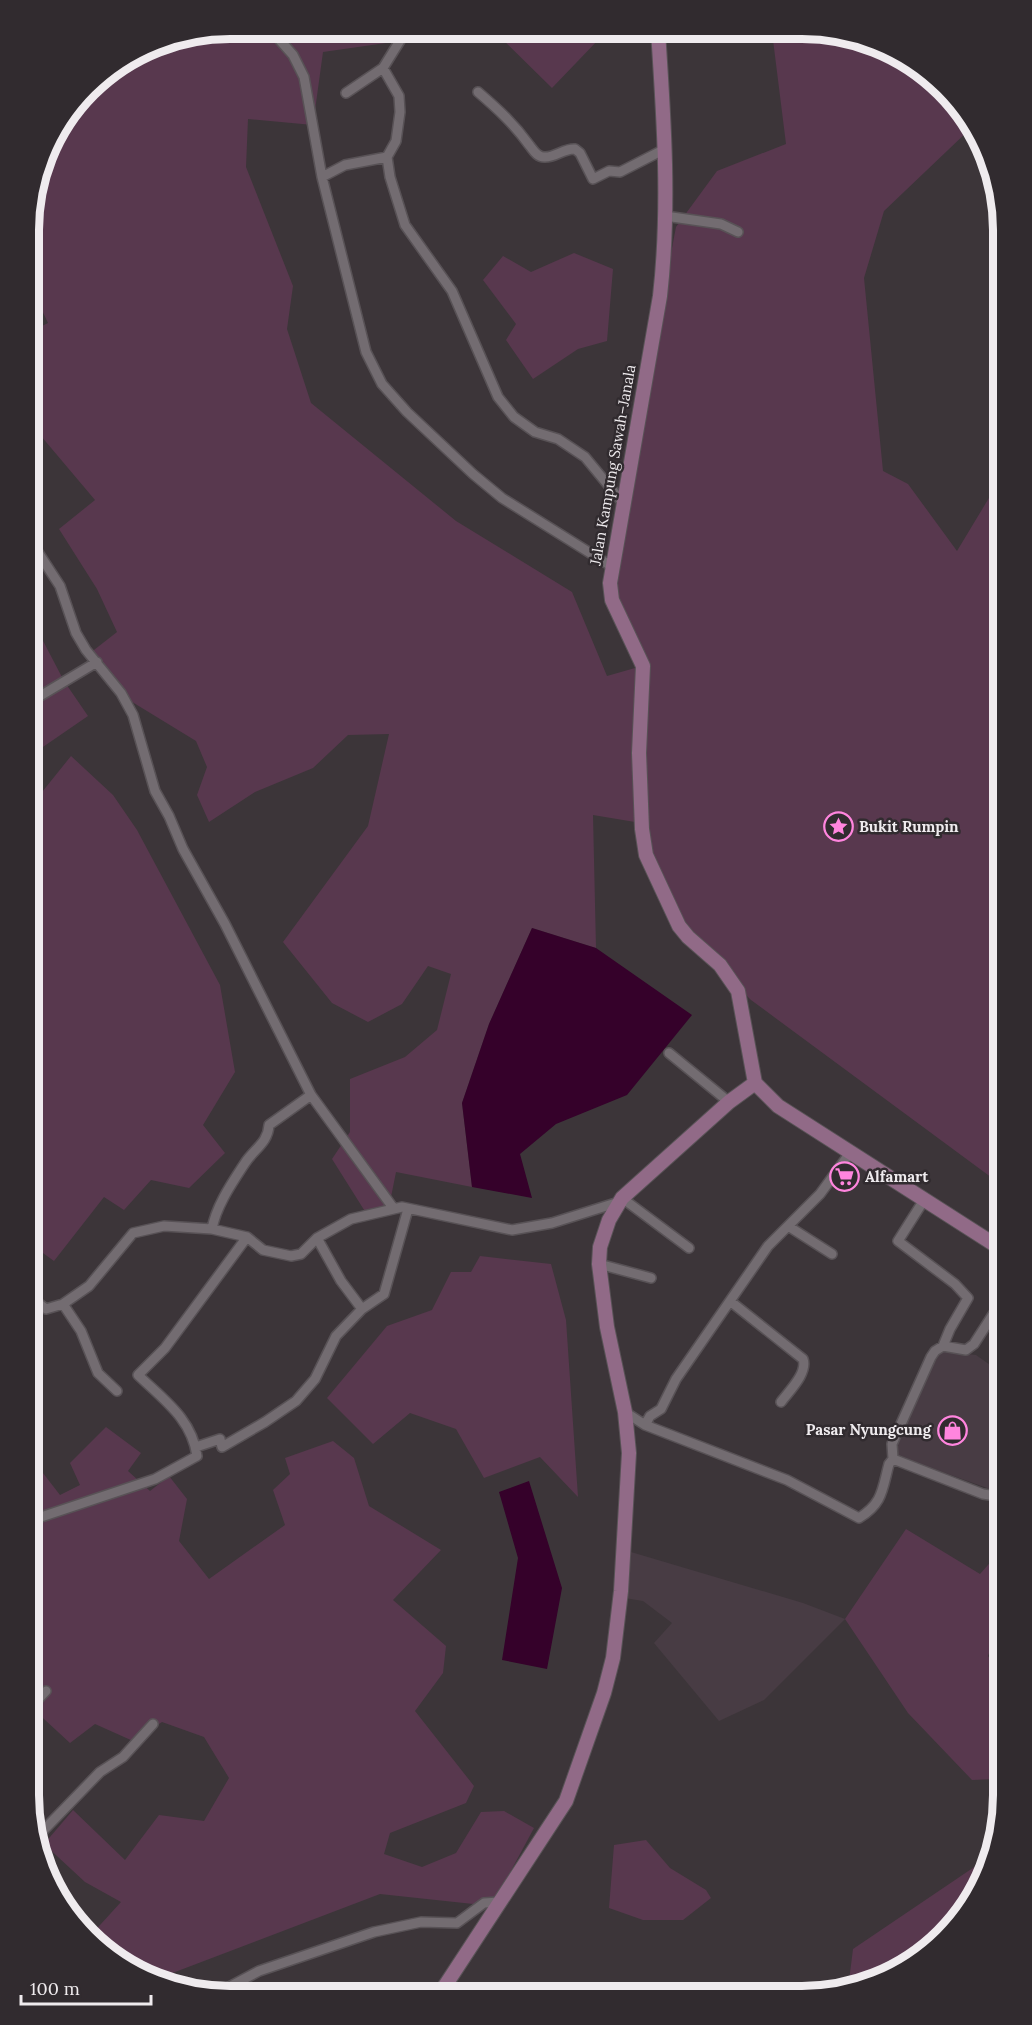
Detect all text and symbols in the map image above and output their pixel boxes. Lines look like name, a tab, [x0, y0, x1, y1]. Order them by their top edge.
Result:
street label: Jalan Kampung Sawah–Janala	[585, 363, 640, 568]
place icon: Bukit Rumpin	[822, 811, 854, 843]
place label: Bukit Rumpin	[859, 817, 959, 836]
supermarket icon: Alfamart	[828, 1161, 860, 1193]
place label: Alfamart	[865, 1167, 929, 1186]
shop icon: Pasar Nyungcung	[936, 1414, 968, 1446]
place label: Pasar Nyungcung	[806, 1420, 932, 1439]
scale bar	[21, 1968, 152, 2006]
text: 100 m	[30, 1977, 80, 2000]

